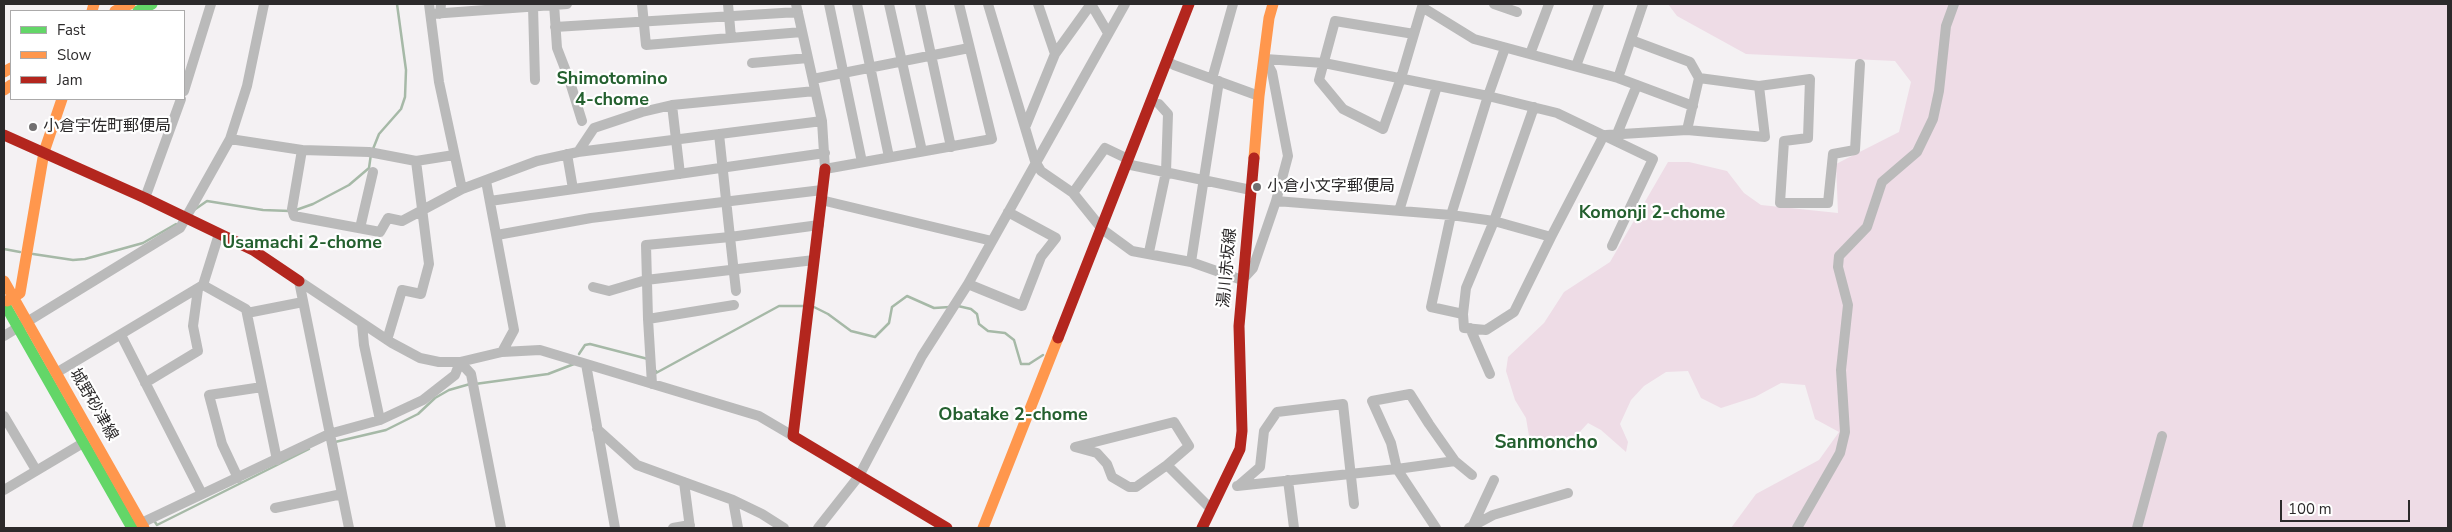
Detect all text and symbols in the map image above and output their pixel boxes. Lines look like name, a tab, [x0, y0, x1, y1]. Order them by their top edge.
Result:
legend	[10, 10, 185, 100]
text: Fast	[57, 20, 85, 40]
text: Slow	[57, 45, 91, 65]
district label: Shimotomino 4-chome	[556, 69, 668, 112]
text: Jam	[57, 70, 83, 90]
place label: 小倉宇佐町郵便局	[43, 117, 171, 137]
marker: 小倉宇佐町郵便局	[27, 121, 39, 133]
place label: 小倉小文字郵便局	[1267, 177, 1395, 197]
marker: 小倉小文字郵便局	[1251, 181, 1263, 193]
district label: Komonji 2-chome	[1579, 203, 1725, 225]
street label: 湯川赤坂線	[1215, 227, 1241, 309]
district label: Usamachi 2-chome	[222, 233, 382, 255]
street label: 城野砂津線	[65, 366, 121, 444]
district label: Obatake 2-chome	[938, 405, 1088, 427]
district label: Sanmoncho	[1494, 432, 1598, 454]
scale bar	[2282, 490, 2412, 522]
text: 100 m	[2288, 499, 2332, 519]

